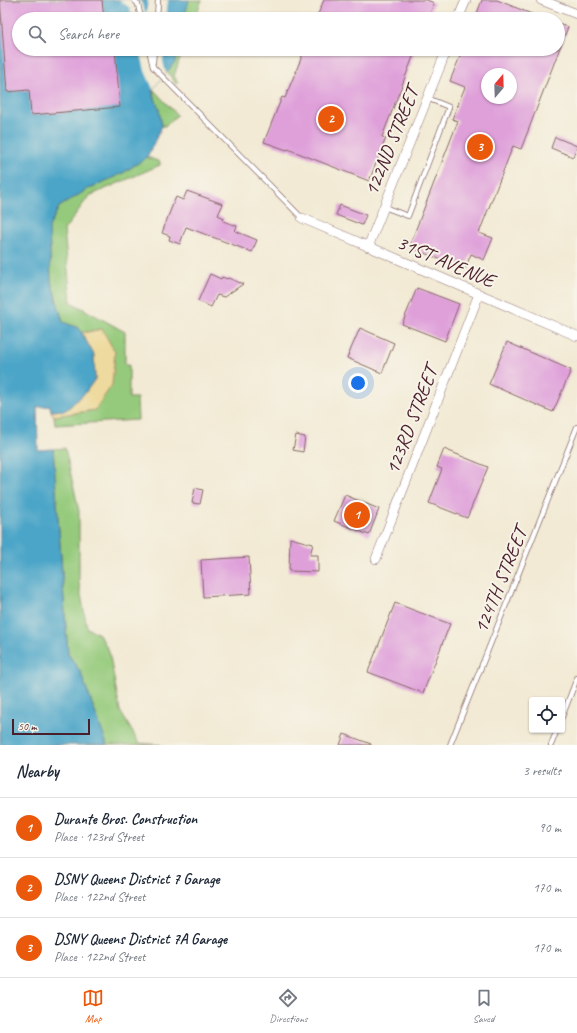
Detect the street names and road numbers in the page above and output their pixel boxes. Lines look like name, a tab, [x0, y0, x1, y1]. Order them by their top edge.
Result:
street label: 122ND STREET	[358, 79, 426, 199]
street label: 31ST AVENUE	[393, 230, 501, 294]
street label: 123RD STREET	[379, 358, 445, 478]
street label: 124TH STREET	[468, 519, 535, 637]

